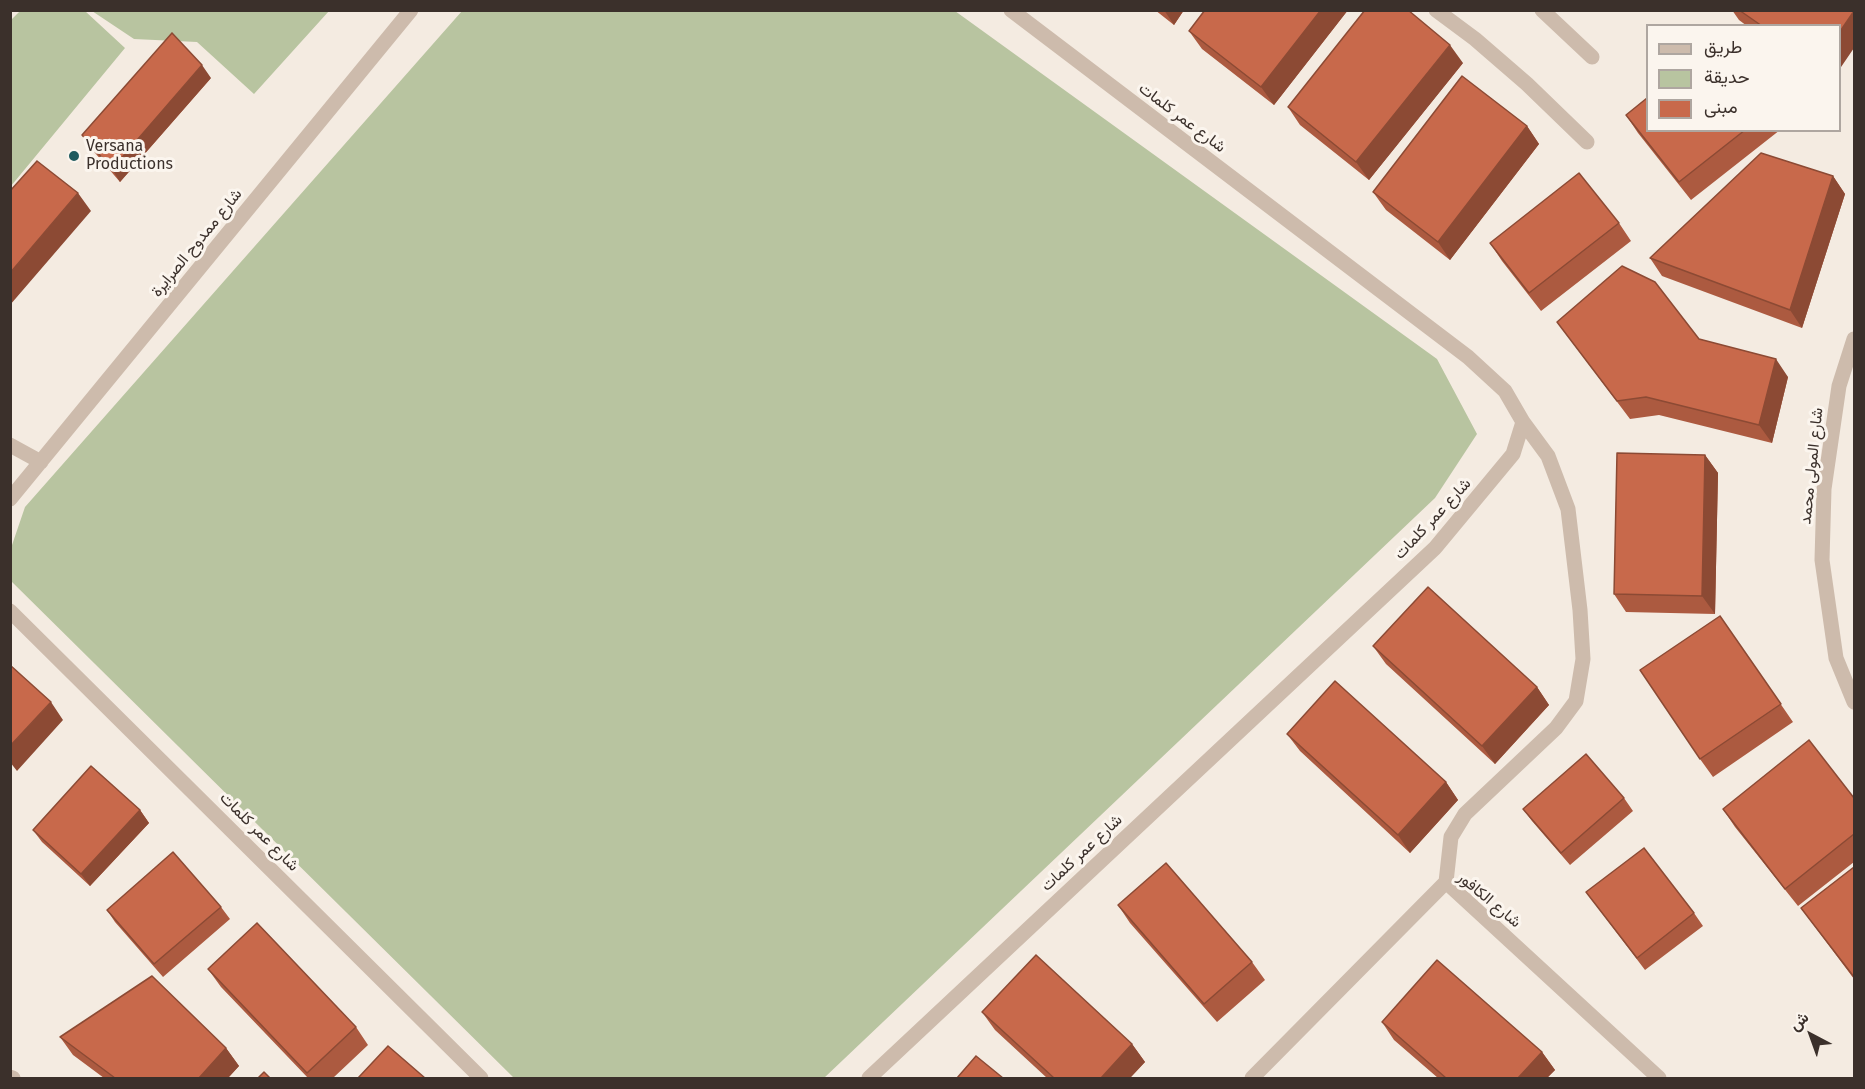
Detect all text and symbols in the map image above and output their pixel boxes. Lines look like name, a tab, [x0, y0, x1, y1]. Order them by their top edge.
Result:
legend	[1646, 24, 1841, 132]
text: طريق	[1704, 36, 1742, 58]
text: حديقة	[1704, 66, 1750, 88]
street label: شارع عمر كلمات	[1135, 79, 1229, 157]
text: مبنى	[1704, 96, 1738, 118]
place label: Versana Productions	[86, 137, 173, 175]
marker: Versana Productions	[67, 149, 81, 163]
street label: شارع ممدوح الصرايرة	[148, 185, 246, 301]
street label: شارع المولى محمد	[1796, 407, 1828, 525]
street label: شارع عمر كلمات	[1391, 474, 1475, 564]
street label: شارع عمر كلمات	[215, 788, 303, 876]
street label: شارع عمر كلمات	[1037, 811, 1127, 895]
street label: شارع الكافور	[1453, 868, 1525, 932]
north arrow	[1781, 1005, 1841, 1065]
text: ش	[1785, 1008, 1812, 1035]

